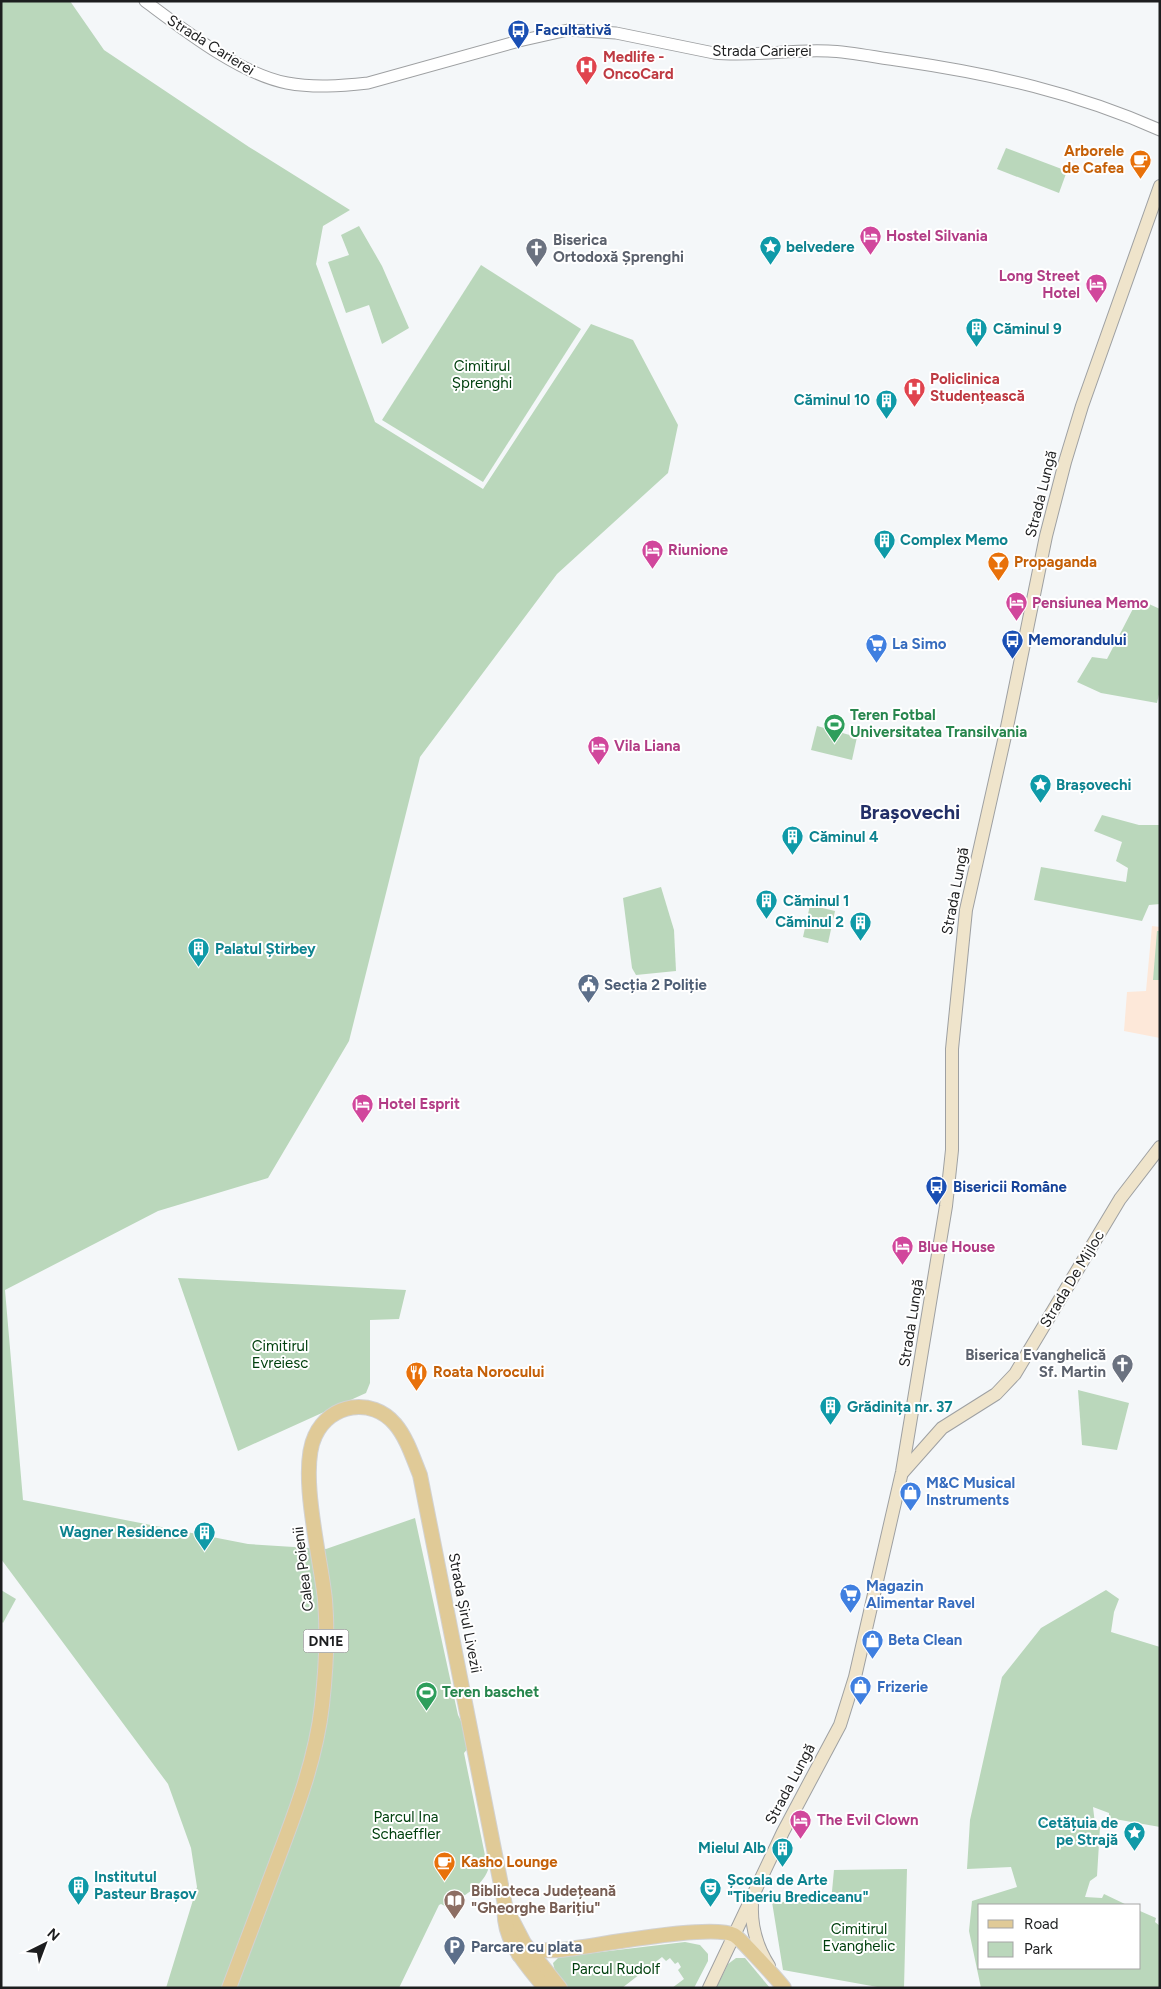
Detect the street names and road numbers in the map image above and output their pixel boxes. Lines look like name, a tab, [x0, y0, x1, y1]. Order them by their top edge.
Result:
street label: Strada Carierei	[164, 11, 258, 79]
street label: Strada Carierei	[712, 42, 812, 60]
street label: Strada Lungă	[1022, 449, 1060, 539]
street label: Strada Lungă	[938, 846, 972, 936]
street label: Strada De Mijloc	[1036, 1227, 1108, 1331]
street label: Strada Lungă	[895, 1278, 927, 1368]
street label: Calea Poienii	[289, 1525, 317, 1613]
street label: Strada Șirul Livezii	[444, 1551, 486, 1675]
road number: DN1E	[304, 1630, 348, 1652]
street label: Strada Lungă	[761, 1741, 819, 1827]

